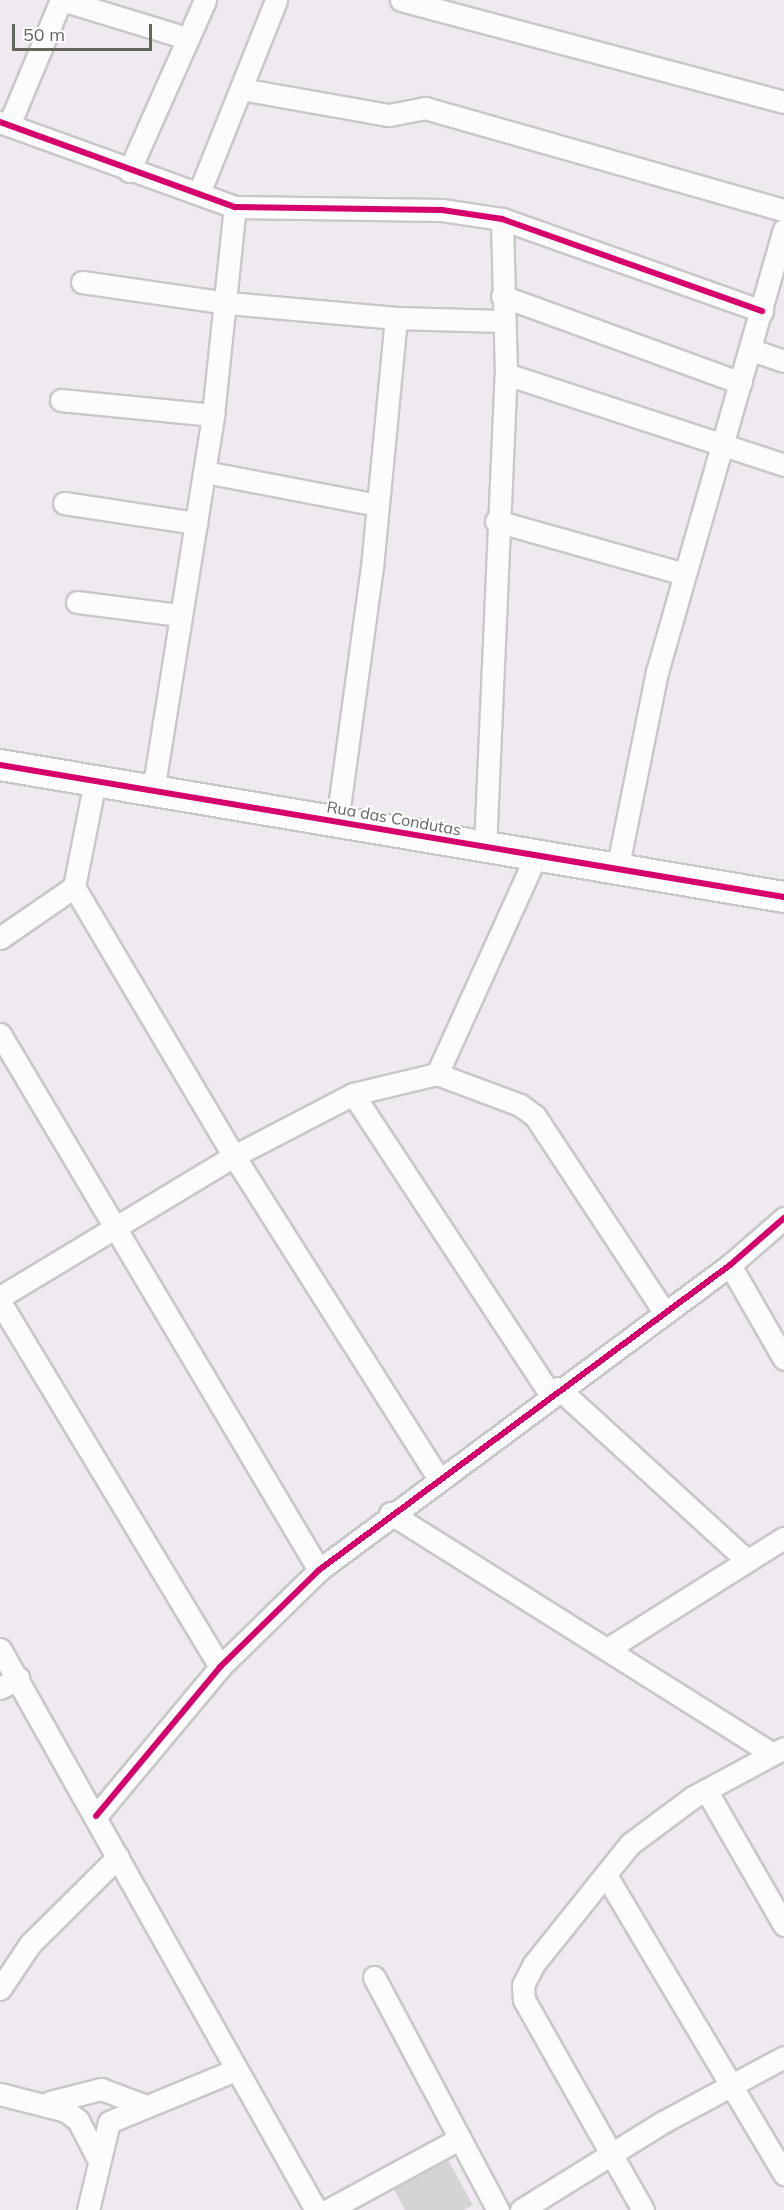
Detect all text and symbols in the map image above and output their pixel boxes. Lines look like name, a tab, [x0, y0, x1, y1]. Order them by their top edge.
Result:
scale bar	[15, 12, 154, 50]
text: 50 m	[23, 23, 65, 46]
street label: Rua das Condutas	[325, 797, 463, 839]

